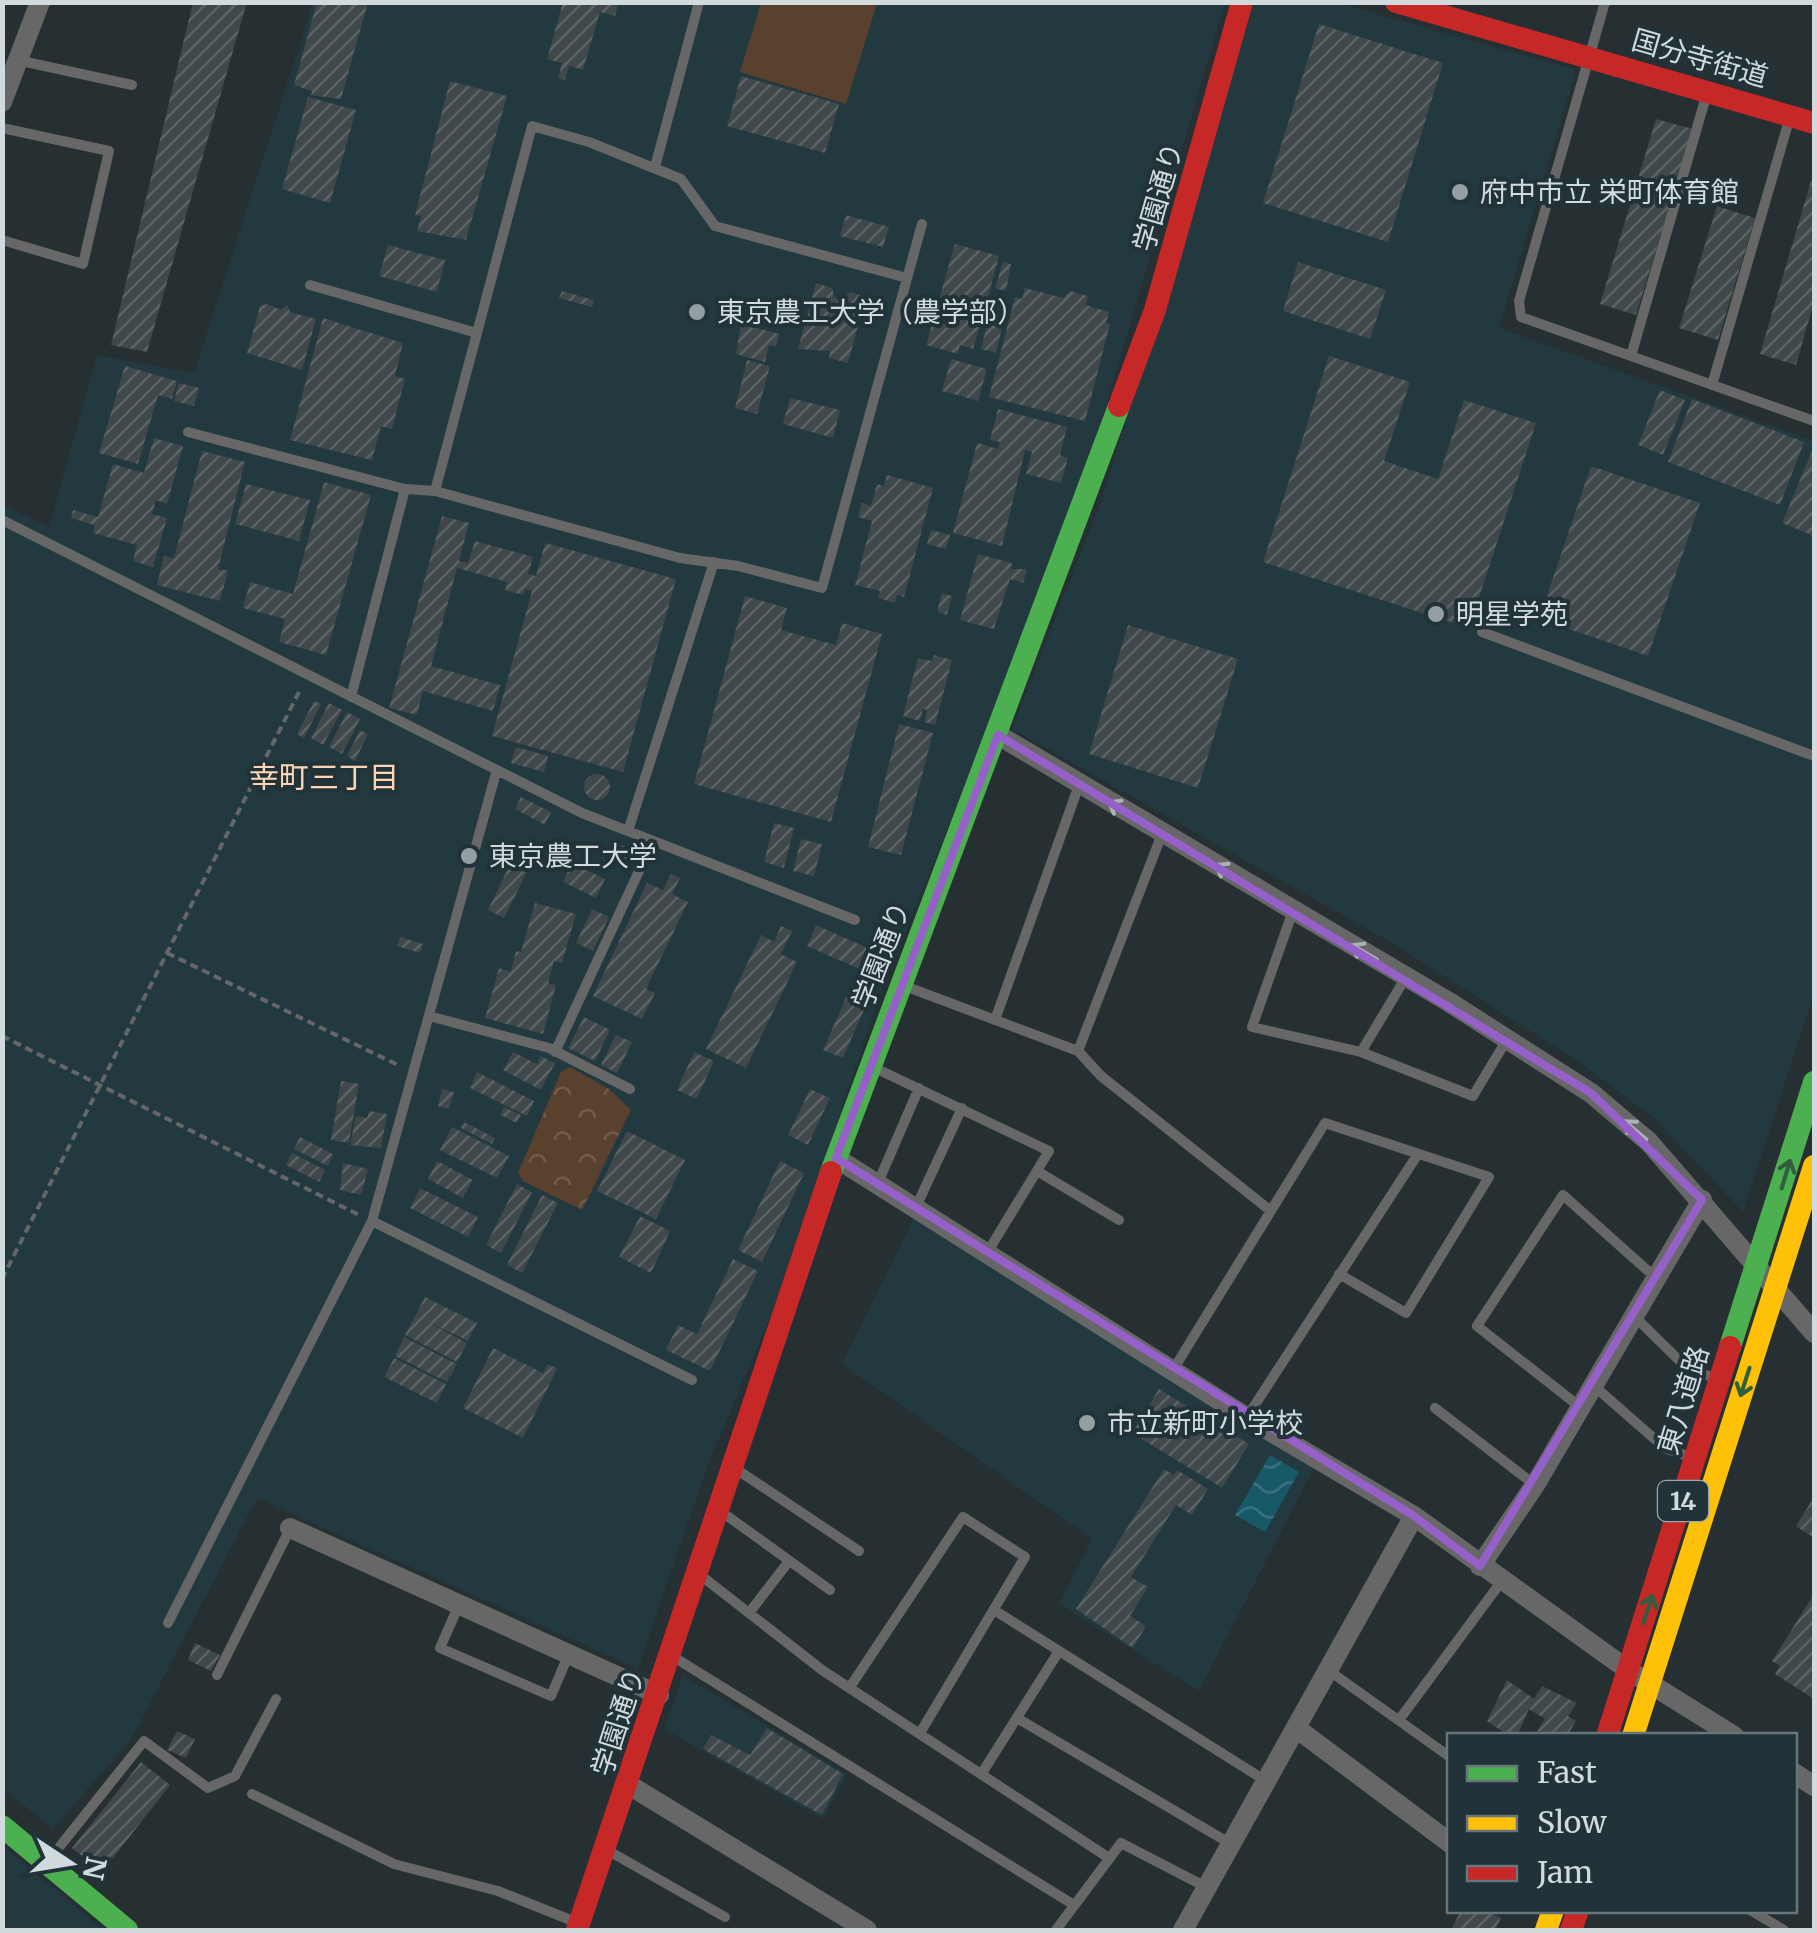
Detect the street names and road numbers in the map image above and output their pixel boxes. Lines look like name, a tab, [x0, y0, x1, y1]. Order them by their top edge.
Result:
street label: 国分寺街道	[1628, 21, 1772, 95]
street label: 学園通り	[1125, 138, 1191, 256]
street label: 学園通り	[844, 896, 918, 1014]
street label: 東八道路	[1649, 1341, 1717, 1459]
road number: 14	[1658, 1481, 1708, 1521]
street label: 学園通り	[584, 1663, 652, 1781]

